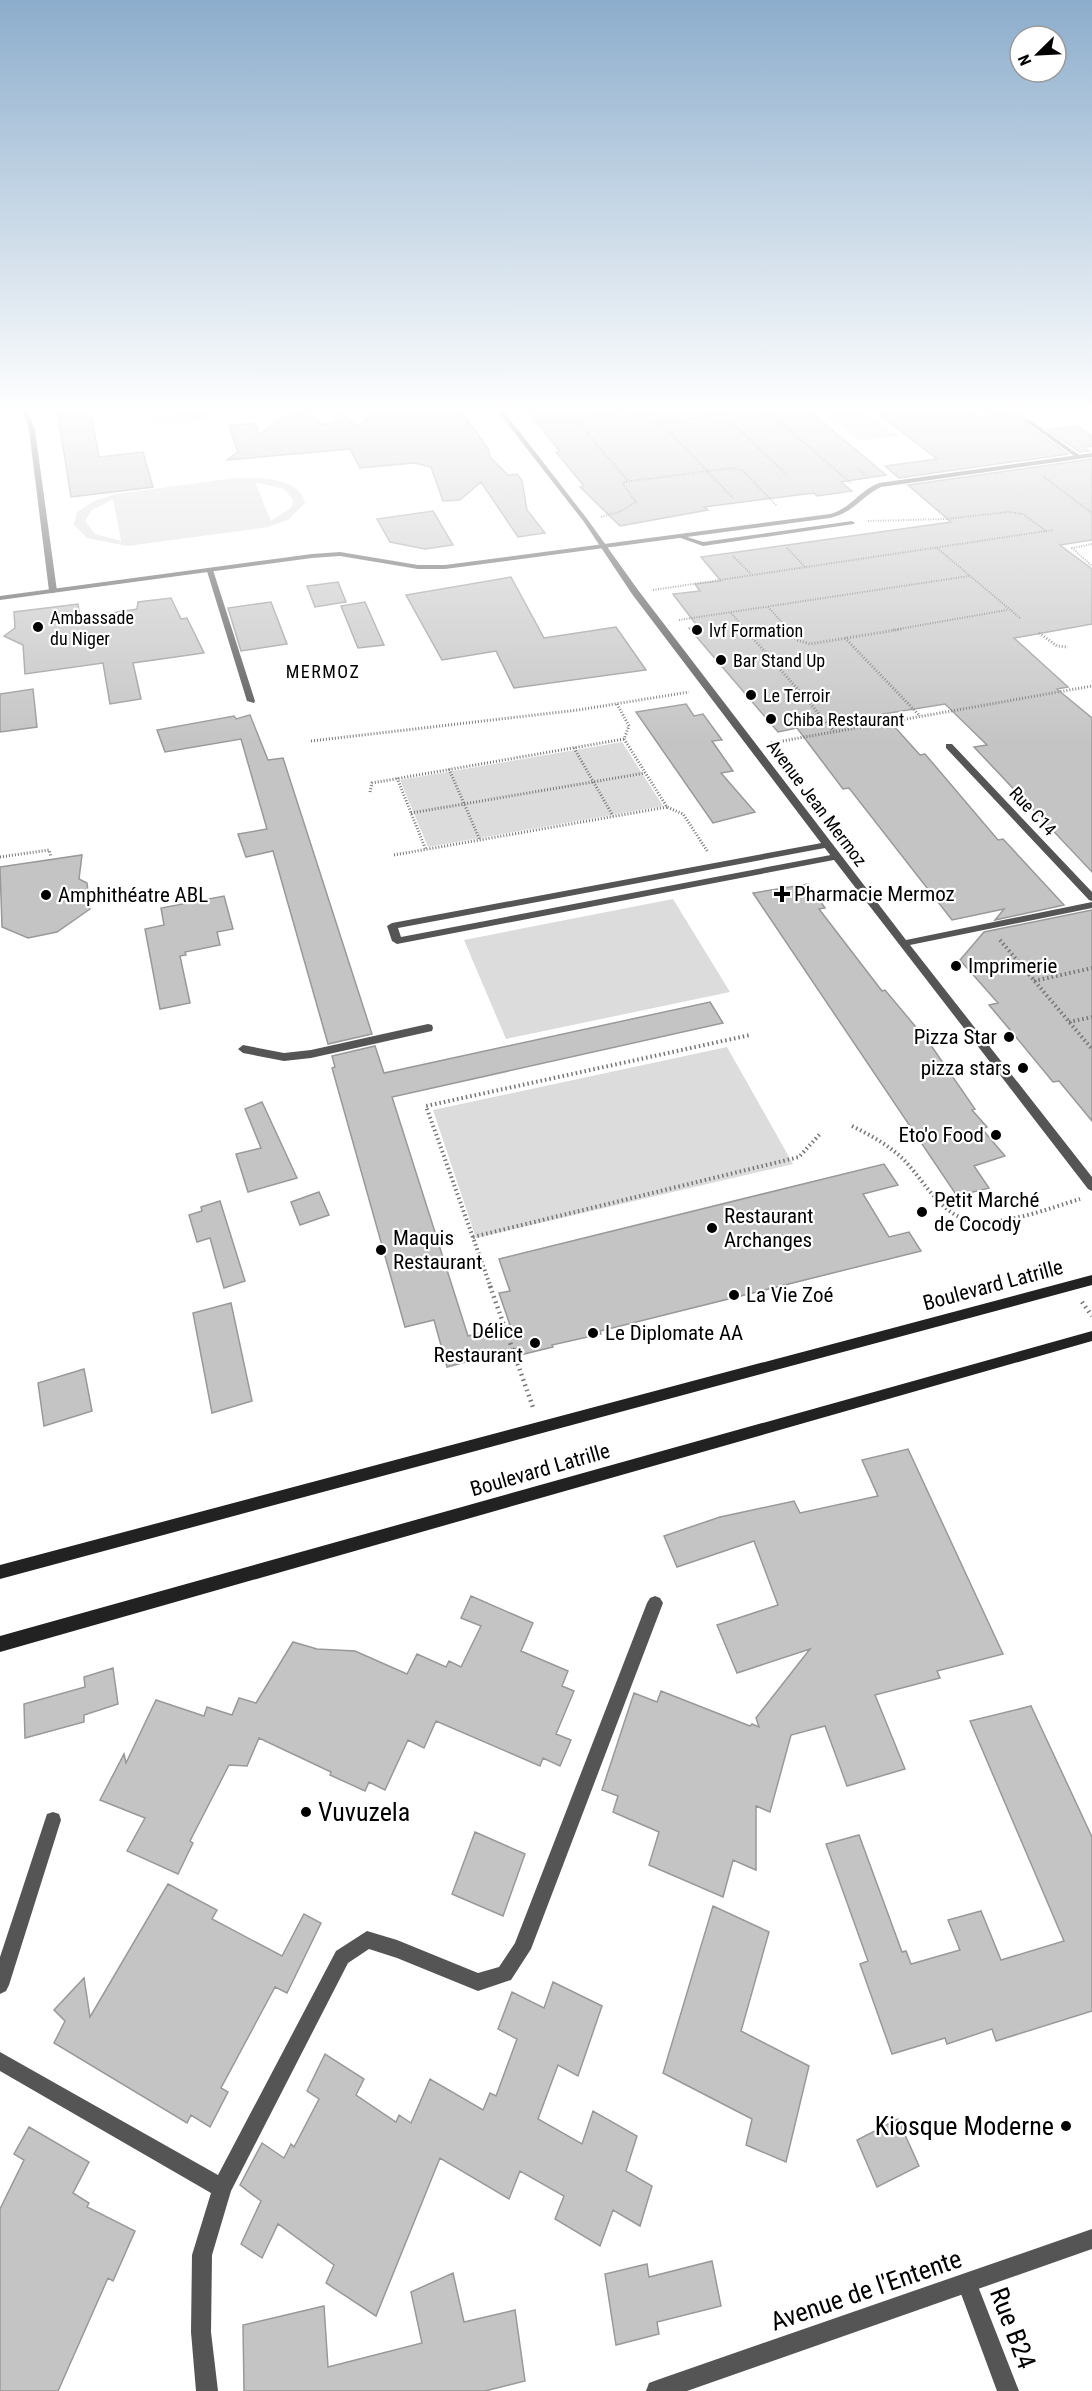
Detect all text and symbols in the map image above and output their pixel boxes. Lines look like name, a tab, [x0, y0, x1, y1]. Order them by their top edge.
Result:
north arrow	[1008, 24, 1068, 84]
text: N	[1014, 52, 1035, 68]
place label: Ambassade du Niger	[50, 607, 134, 649]
marker: Ambassade du Niger	[31, 620, 45, 634]
place label: lvf Formation	[709, 620, 803, 641]
marker: lvf Formation	[690, 623, 704, 637]
place label: Bar Stand Up	[733, 650, 825, 671]
marker: Bar Stand Up	[714, 653, 728, 667]
district label: MERMOZ	[286, 661, 360, 682]
place label: Le Terroir	[763, 685, 831, 706]
marker: Le Terroir	[744, 688, 758, 702]
place label: Chiba Restaurant	[783, 709, 904, 730]
marker: Chiba Restaurant	[764, 712, 778, 726]
street label: Avenue Jean Mermoz	[763, 736, 871, 870]
street label: Rue C14	[1005, 782, 1061, 840]
place label: Pharmacie Mermoz	[794, 882, 955, 906]
place label: Amphithéatre ABL	[58, 883, 208, 907]
marker: Pharmacie Mermoz	[775, 887, 789, 901]
marker: Amphithéatre ABL	[39, 888, 53, 902]
place label: Imprimerie	[968, 954, 1058, 978]
marker: Imprimerie	[949, 959, 963, 973]
place label: Pizza Star	[914, 1025, 997, 1049]
marker: Pizza Star	[1002, 1030, 1016, 1044]
place label: pizza stars	[921, 1056, 1011, 1080]
marker: pizza stars	[1016, 1061, 1030, 1075]
place label: Eto'o Food	[899, 1123, 984, 1147]
marker: Eto'o Food	[989, 1128, 1003, 1142]
place label: Petit Marché de Cocody	[934, 1188, 1039, 1236]
place label: Restaurant Archanges	[724, 1204, 813, 1252]
marker: Petit Marché de Cocody	[915, 1205, 929, 1219]
marker: Restaurant Archanges	[705, 1221, 719, 1235]
place label: Maquis Restaurant	[393, 1226, 482, 1274]
marker: Maquis Restaurant	[374, 1243, 388, 1257]
street label: Boulevard Latrille	[920, 1255, 1066, 1315]
place label: La Vie Zoé	[746, 1283, 833, 1307]
marker: La Vie Zoé	[727, 1288, 741, 1302]
place label: Délice Restaurant	[434, 1319, 523, 1367]
place label: Le Diplomate AA	[605, 1321, 743, 1345]
marker: Le Diplomate AA	[586, 1326, 600, 1340]
marker: Délice Restaurant	[528, 1336, 542, 1350]
street label: Boulevard Latrille	[467, 1439, 613, 1501]
place label: Vuvuzela	[318, 1797, 410, 1827]
marker: Vuvuzela	[299, 1805, 313, 1819]
place label: Kiosque Moderne	[875, 2111, 1054, 2141]
marker: Kiosque Moderne	[1059, 2119, 1073, 2133]
street label: Avenue de l'Entente	[766, 2243, 966, 2337]
street label: Rue B24	[984, 2283, 1042, 2373]

